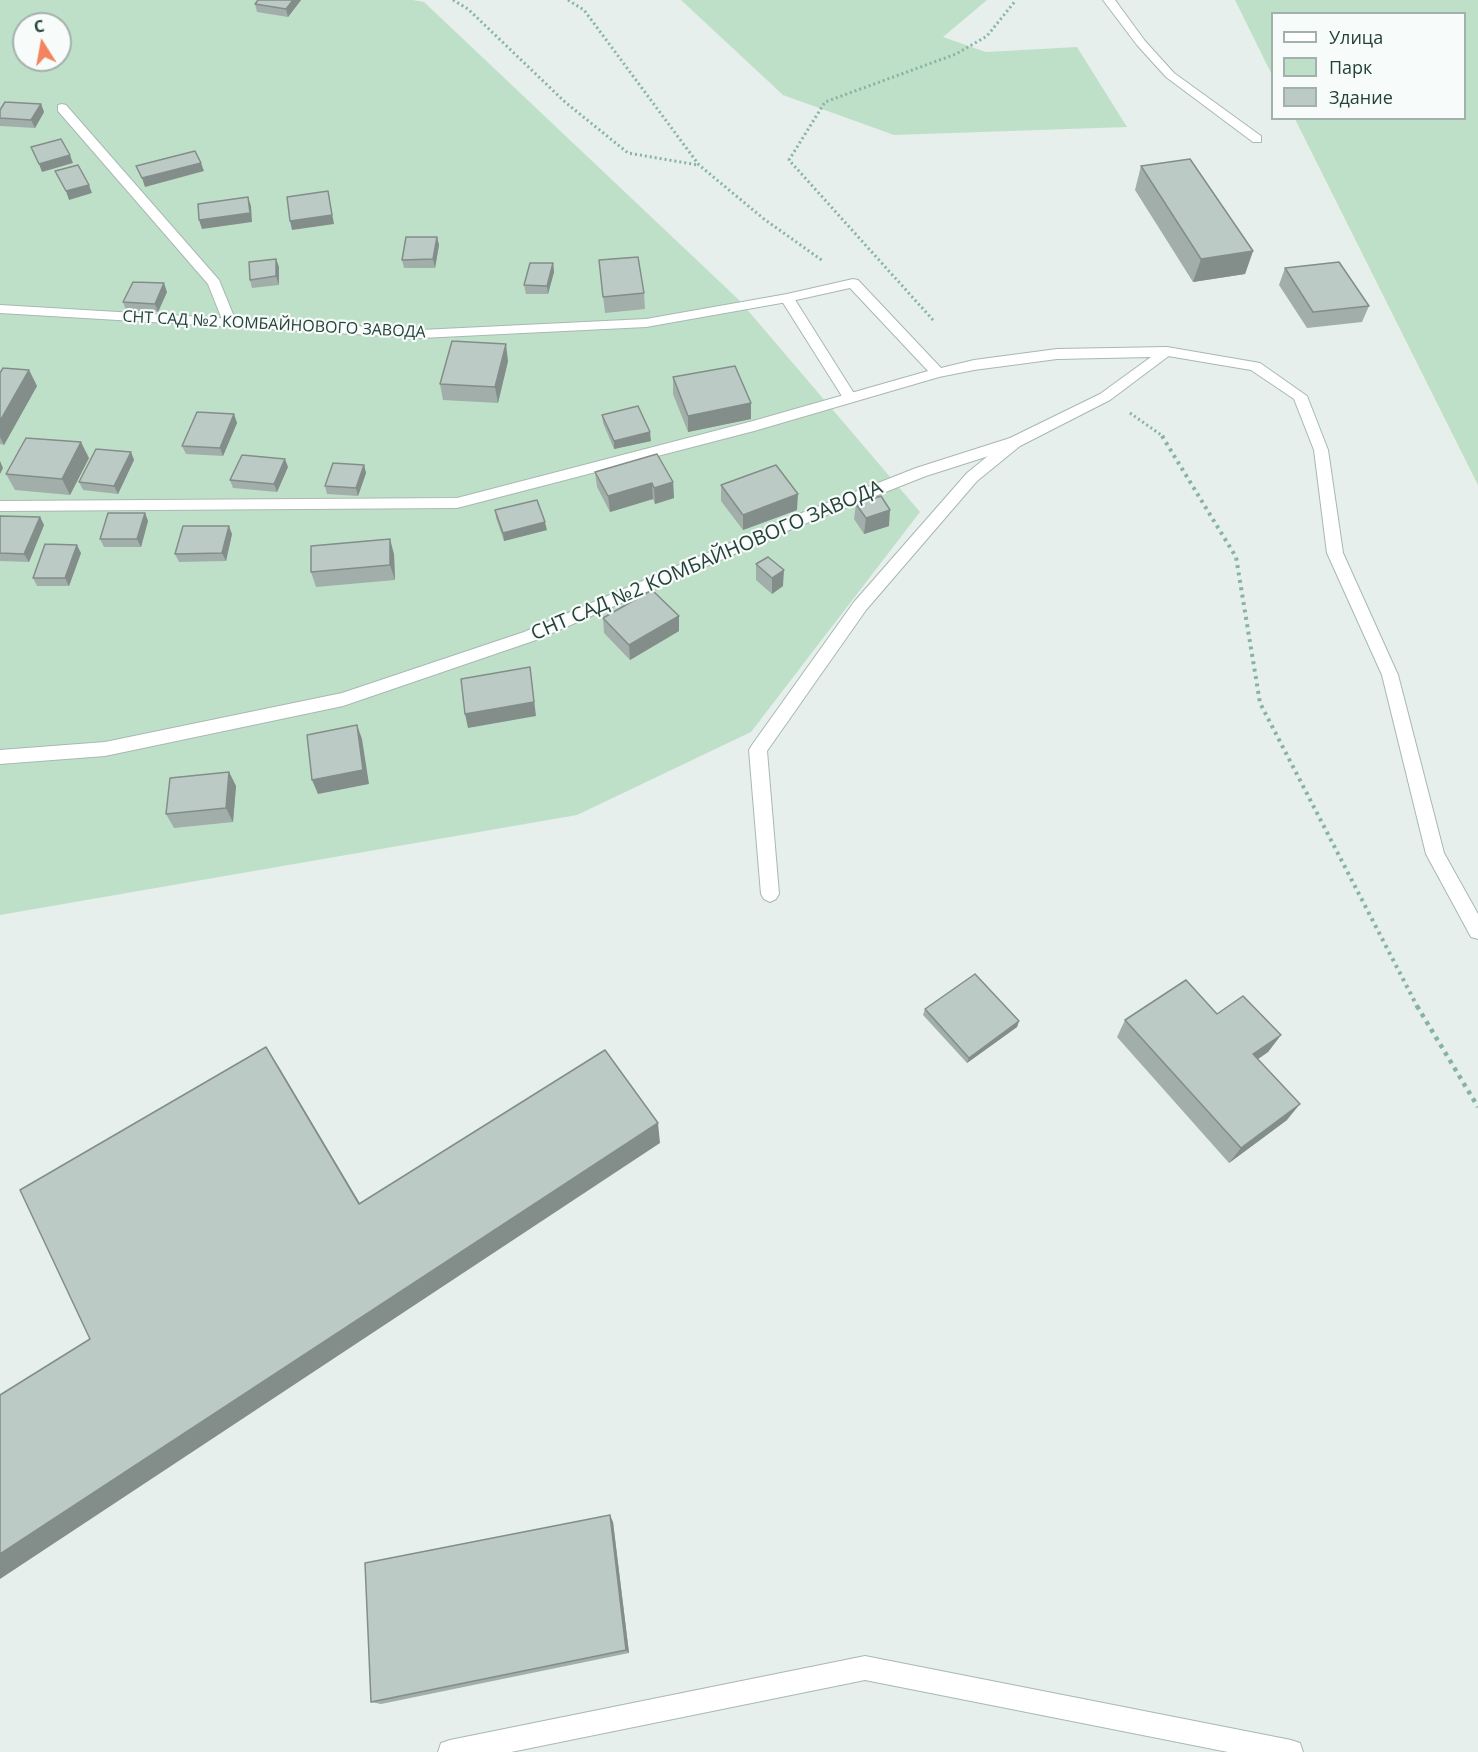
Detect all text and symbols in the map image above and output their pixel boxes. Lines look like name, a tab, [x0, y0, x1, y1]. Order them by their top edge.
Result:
north arrow	[12, 12, 72, 72]
legend	[1271, 12, 1466, 120]
text: С	[32, 15, 46, 38]
text: Улица	[1329, 25, 1383, 49]
text: Парк	[1329, 55, 1372, 79]
text: Здание	[1329, 85, 1393, 109]
street label: СНТ САД №2 КОМБАЙНОВОГО ЗАВОДА	[122, 307, 426, 343]
street label: СНТ САД №2 КОМБАЙНОВОГО ЗАВОДА	[528, 476, 886, 646]

